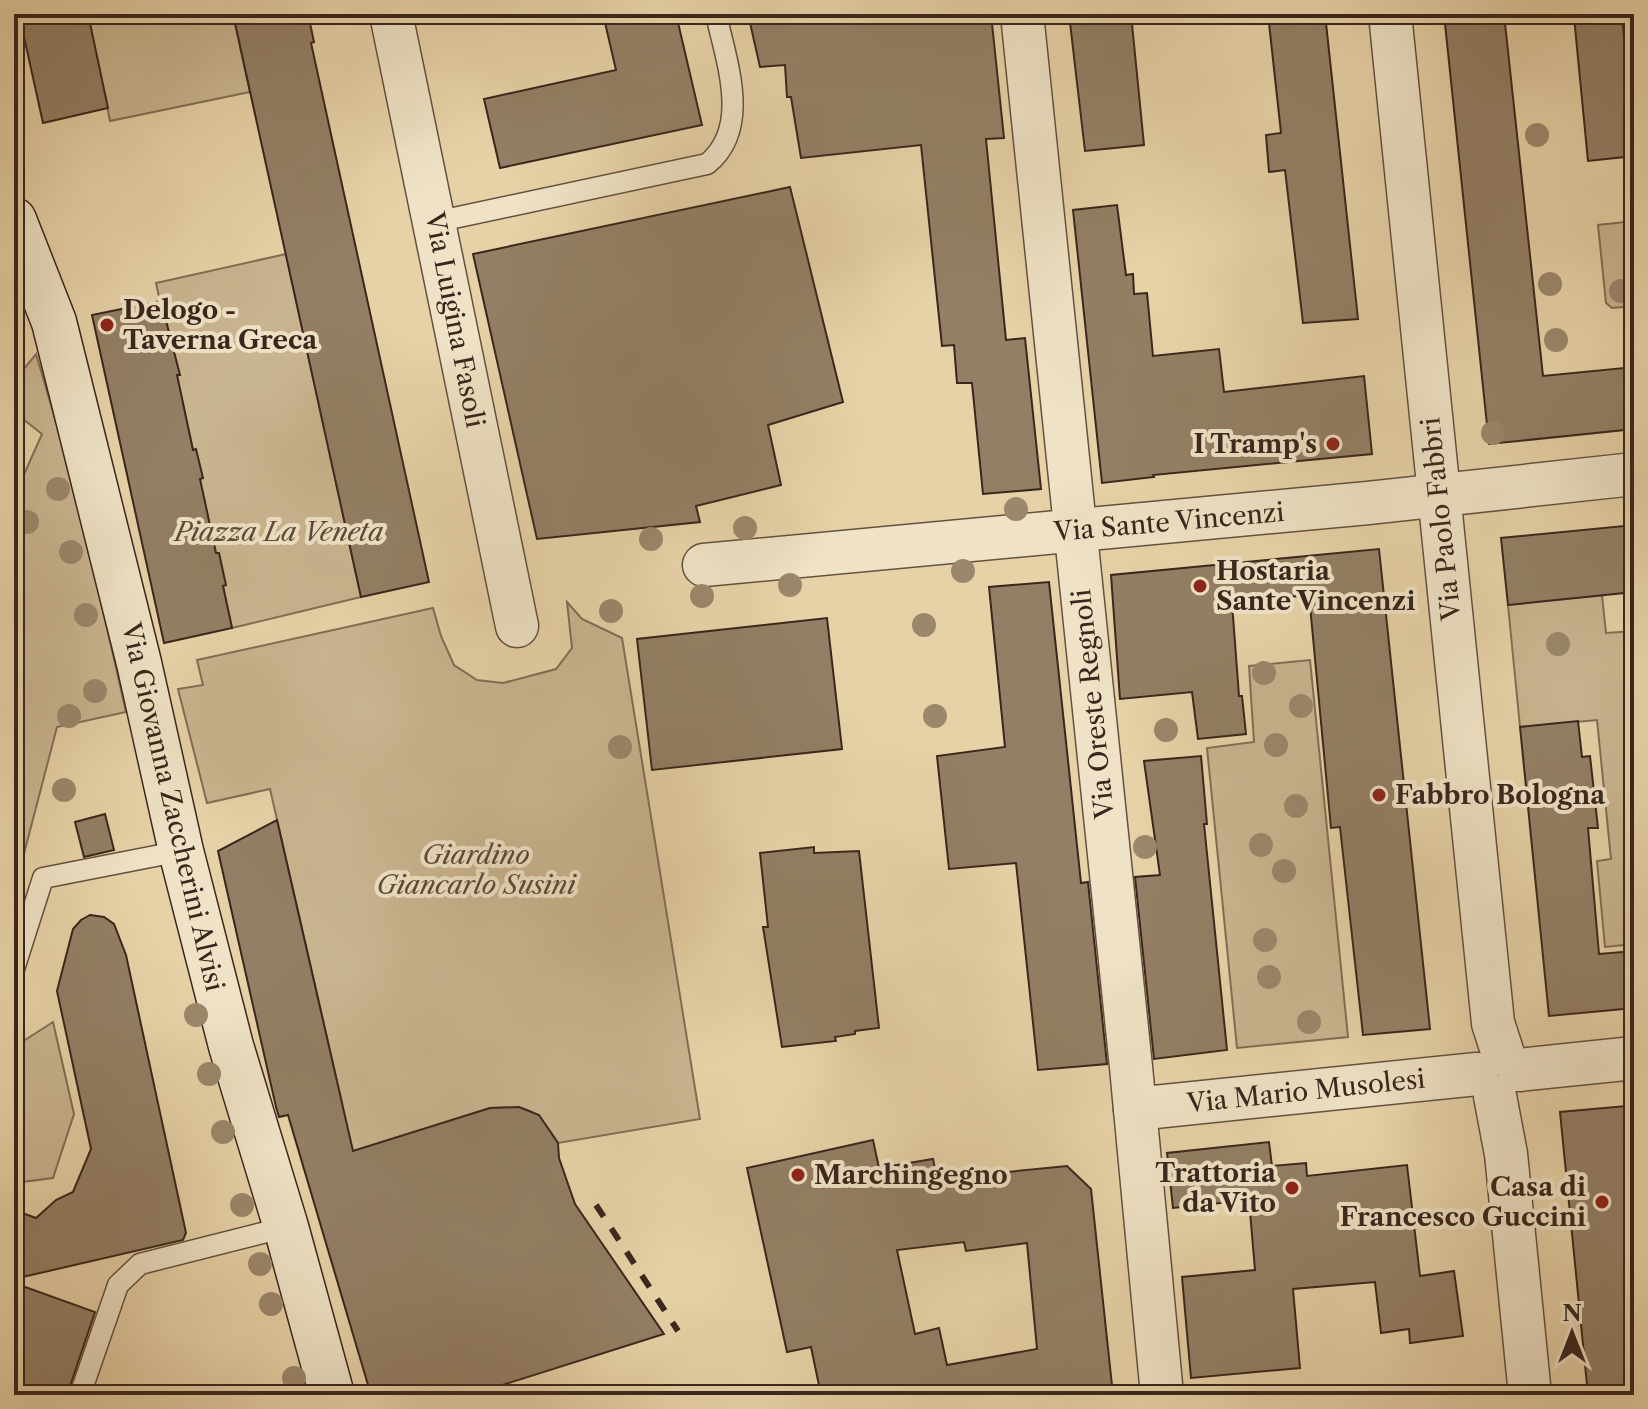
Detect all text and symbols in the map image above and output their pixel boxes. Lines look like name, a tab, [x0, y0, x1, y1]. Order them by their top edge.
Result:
street label: Via Luigina Fasoli	[418, 209, 492, 431]
place label: Delogo - Taverna Greca	[123, 294, 318, 356]
marker: Delogo - Taverna Greca	[98, 316, 116, 334]
street label: Via Paolo Fabbri	[1414, 416, 1468, 623]
place label: I Tramp's	[1194, 428, 1317, 460]
marker: I Tramp's	[1324, 435, 1342, 453]
street label: Via Sante Vincenzi	[1052, 496, 1285, 548]
park label: Piazza La Veneta	[173, 516, 384, 548]
place label: Hostaria Sante Vincenzi	[1216, 555, 1415, 617]
marker: Hostaria Sante Vincenzi	[1191, 577, 1209, 595]
street label: Via Oreste Regnoli	[1065, 588, 1121, 821]
street label: Via Giovanna Zaccherini Alvisi	[115, 619, 231, 994]
place label: Fabbro Bologna	[1395, 779, 1606, 811]
marker: Fabbro Bologna	[1370, 786, 1388, 804]
park label: Giardino Giancarlo Susini	[376, 839, 577, 901]
street label: Via Mario Musolesi	[1184, 1063, 1427, 1120]
place label: Trattoria da Vito	[1155, 1157, 1277, 1219]
place label: Marchingegno	[814, 1159, 1008, 1191]
marker: Marchingegno	[789, 1166, 807, 1184]
place label: Casa di Francesco Guccini	[1340, 1171, 1586, 1233]
marker: Trattoria da Vito	[1283, 1179, 1301, 1197]
marker: Casa di Francesco Guccini	[1593, 1193, 1611, 1211]
north arrow	[1532, 1293, 1612, 1373]
text: N	[1562, 1300, 1582, 1327]

